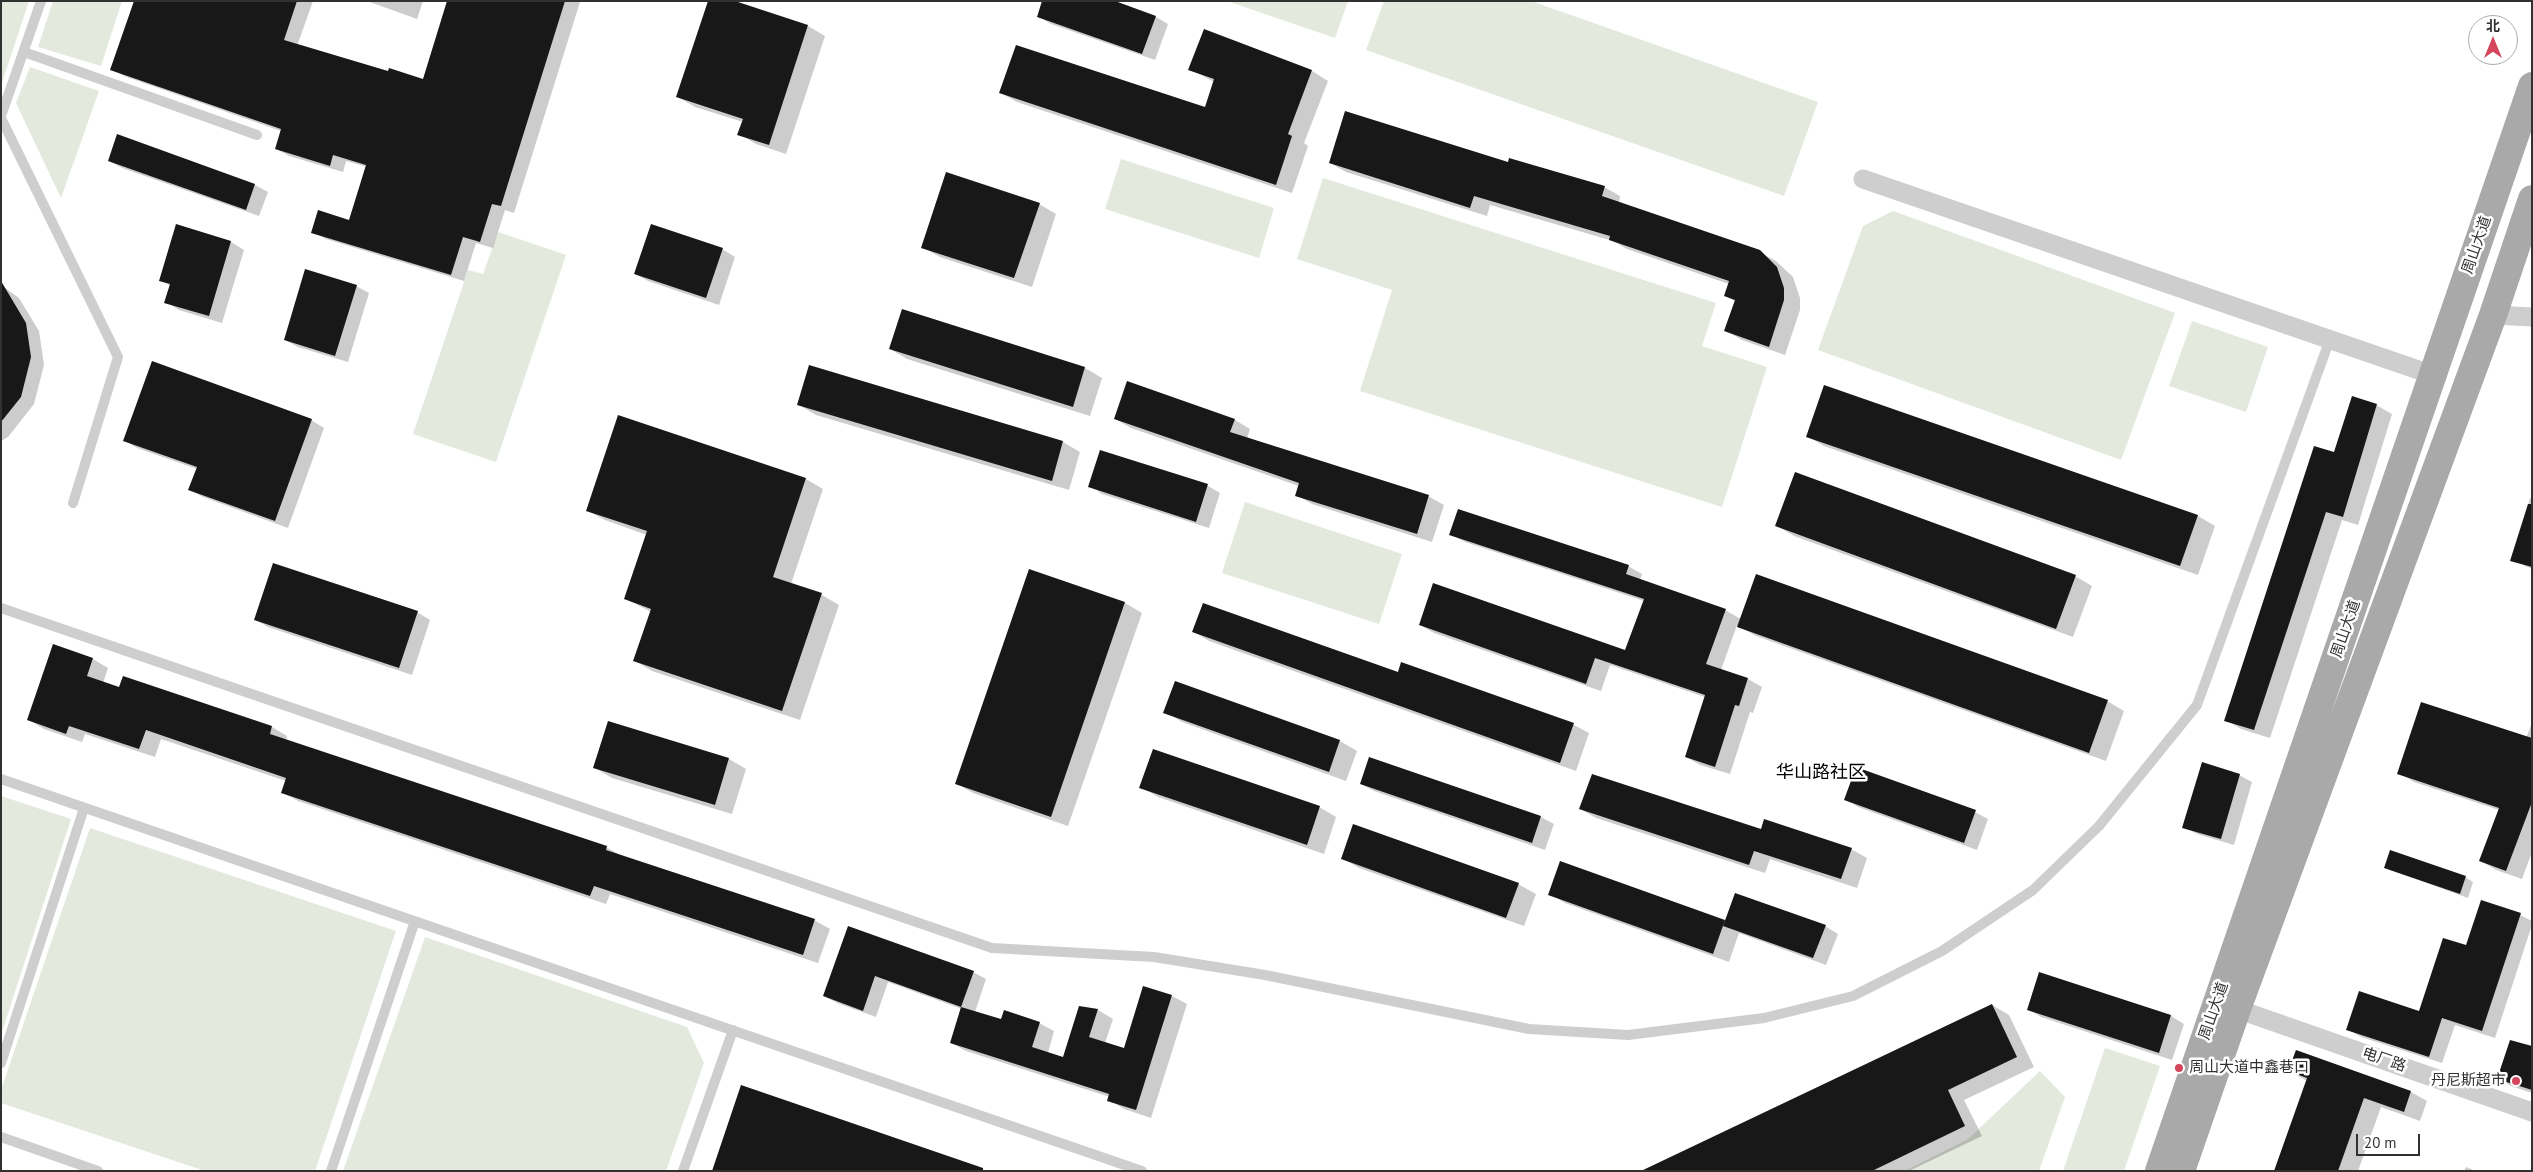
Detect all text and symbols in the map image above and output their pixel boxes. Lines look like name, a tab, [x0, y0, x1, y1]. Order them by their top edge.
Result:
north arrow	[2468, 15, 2518, 65]
text: 北	[2486, 17, 2500, 35]
street label: 周山大道	[2459, 214, 2495, 276]
street label: 周山大道	[2328, 598, 2364, 660]
district label: 华山路社区	[1776, 762, 1866, 784]
street label: 周山大道	[2196, 980, 2232, 1042]
street label: 电厂路	[2360, 1044, 2408, 1076]
place label: 周山大道中鑫巷口	[2189, 1059, 2309, 1077]
marker: 周山大道中鑫巷口	[2173, 1062, 2185, 1074]
place label: 丹尼斯超市	[2431, 1072, 2506, 1090]
marker: 丹尼斯超市	[2510, 1075, 2522, 1087]
scale bar	[2358, 1124, 2422, 1156]
text: 20 m	[2364, 1133, 2397, 1152]

